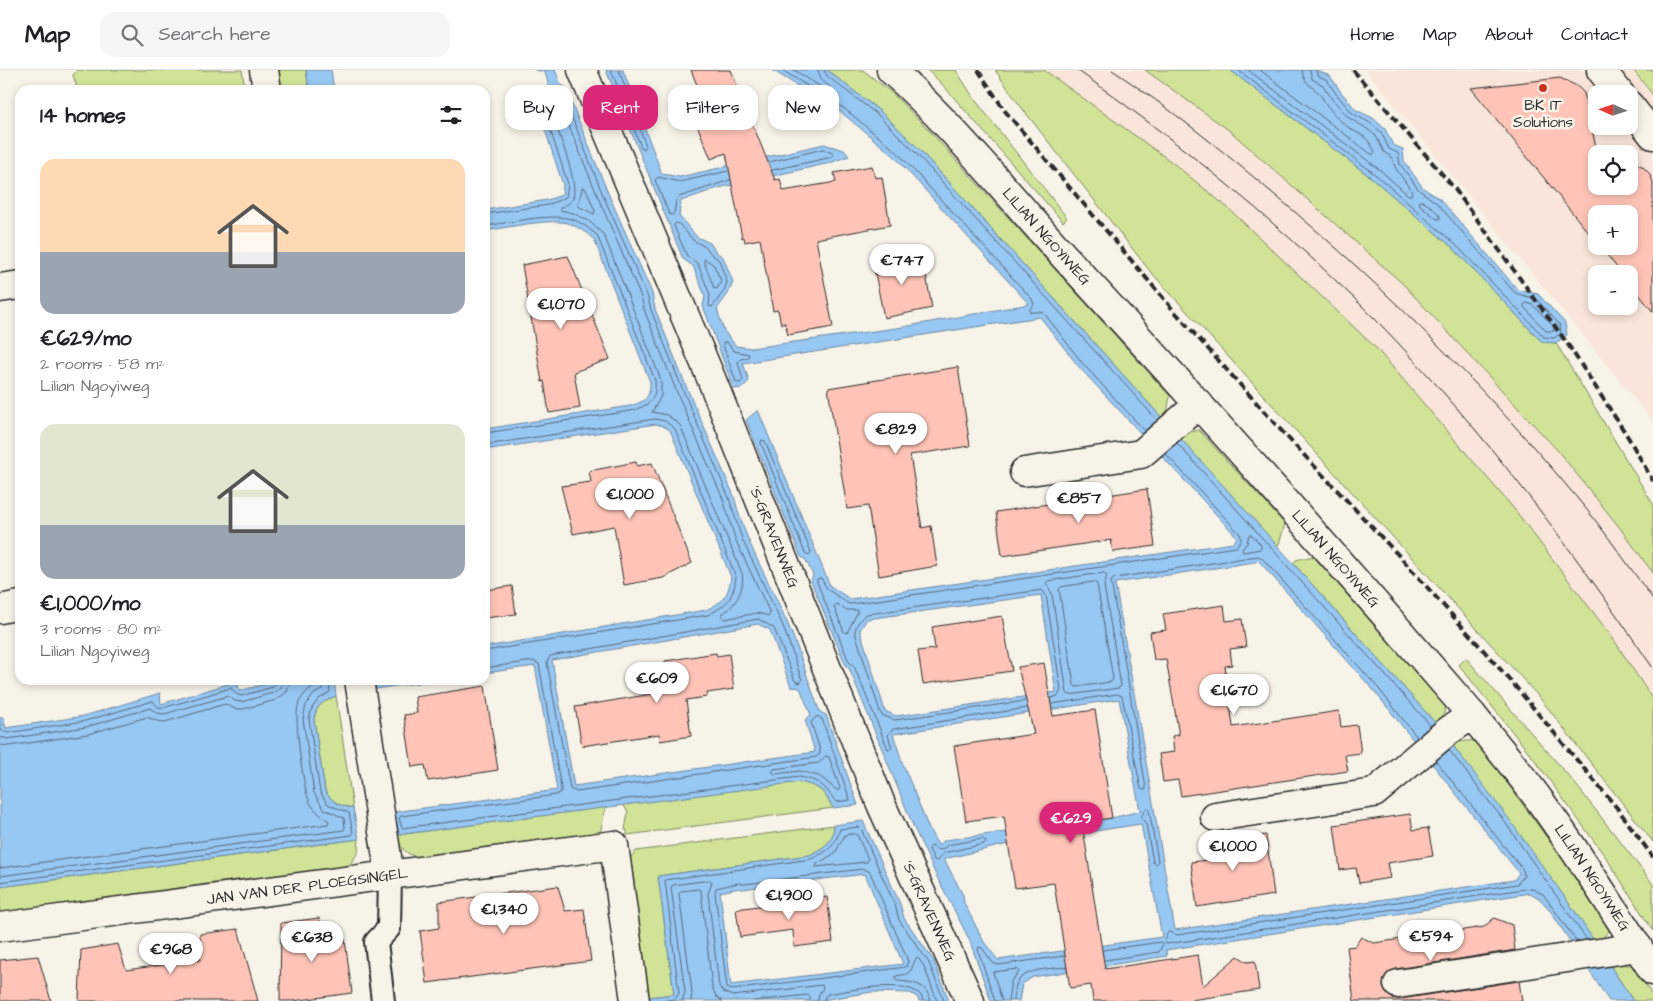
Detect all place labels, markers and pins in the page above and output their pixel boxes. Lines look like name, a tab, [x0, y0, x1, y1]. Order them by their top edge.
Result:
marker: BK IT Solutions	[1537, 82, 1549, 94]
place label: BK IT Solutions	[1513, 95, 1573, 133]
pin: €747	[872, 244, 932, 286]
pin: €1,070	[520, 288, 602, 330]
pin: €829	[866, 412, 926, 455]
pin: €1,000	[589, 478, 671, 520]
pin: €857	[1049, 482, 1109, 524]
pin: €609	[627, 662, 687, 704]
pin: €1,670	[1193, 674, 1275, 716]
pin: €629	[1041, 802, 1101, 844]
pin: €1,000	[1192, 830, 1274, 872]
pin: €1,900	[748, 878, 830, 921]
pin: €1,340	[463, 892, 545, 935]
pin: €638	[282, 920, 342, 963]
pin: €594	[1401, 920, 1461, 962]
pin: €968	[141, 932, 201, 975]

